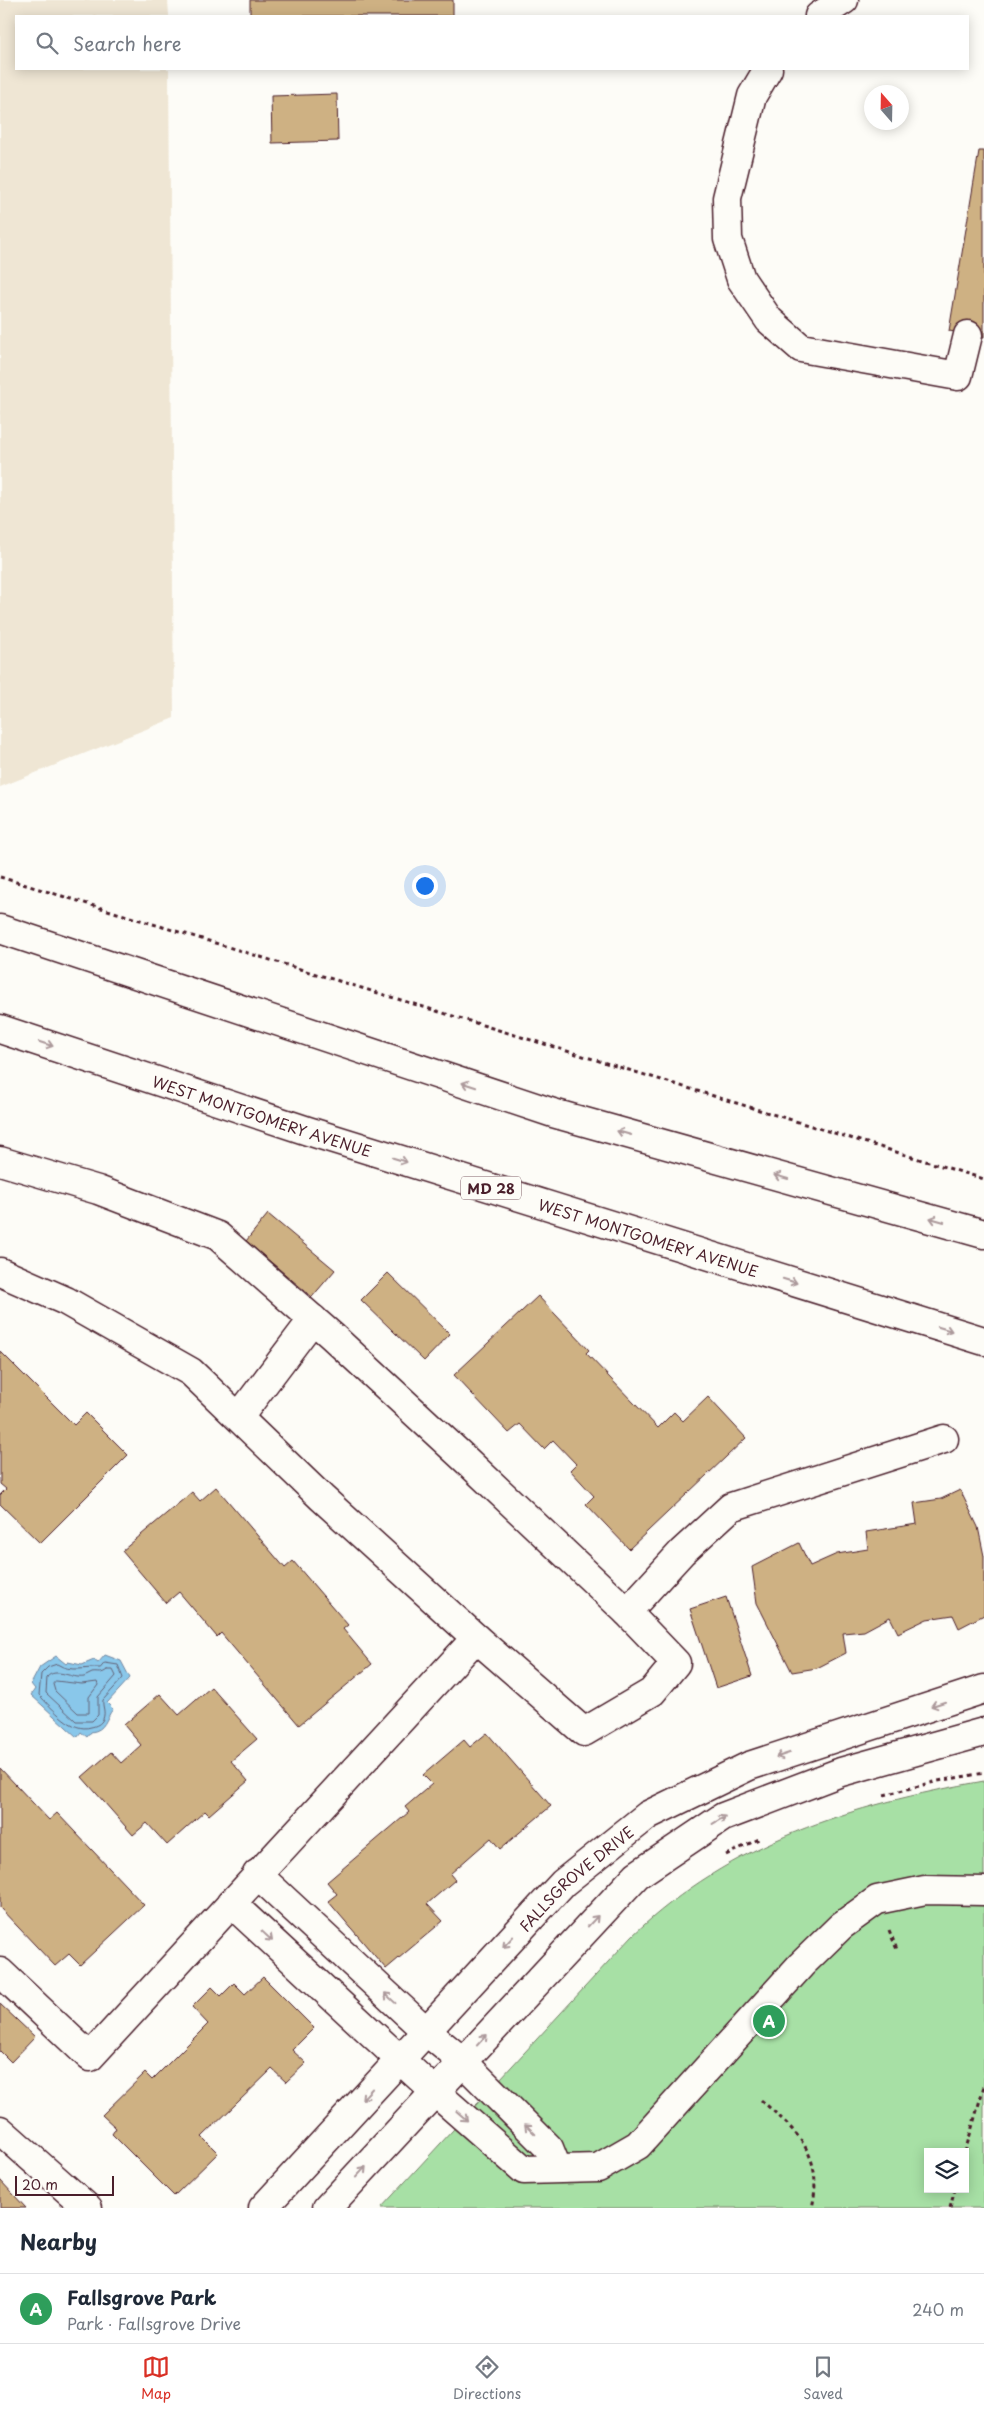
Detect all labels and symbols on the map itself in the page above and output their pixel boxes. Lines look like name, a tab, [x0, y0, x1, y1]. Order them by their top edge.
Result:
north arrow	[864, 85, 909, 130]
your location	[412, 873, 438, 899]
one-way arrow	[38, 1040, 54, 1050]
street label: WEST MONTGOMERY AVENUE	[150, 1069, 375, 1162]
one-way arrow	[461, 1079, 477, 1089]
one-way arrow	[617, 1127, 633, 1137]
one-way arrow	[392, 1155, 408, 1165]
one-way arrow	[773, 1171, 789, 1181]
road number: MD 28	[461, 1176, 521, 1200]
street label: WEST MONTGOMERY AVENUE	[536, 1192, 761, 1282]
one-way arrow	[929, 1215, 945, 1225]
one-way arrow	[781, 1276, 797, 1286]
one-way arrow	[936, 1325, 952, 1335]
one-way arrow	[930, 1700, 946, 1710]
one-way arrow	[776, 1751, 792, 1760]
one-way arrow	[712, 1815, 726, 1825]
street label: FALLSGROVE DRIVE	[513, 1820, 638, 1936]
one-way arrow	[587, 1915, 599, 1927]
one-way arrow	[261, 1930, 274, 1942]
one-way arrow	[502, 1936, 514, 1948]
one-way arrow	[384, 1992, 397, 2004]
pin: A	[753, 2002, 785, 2040]
one-way arrow	[476, 2033, 488, 2046]
one-way arrow	[361, 2088, 373, 2101]
one-way arrow	[455, 2110, 468, 2122]
one-way arrow	[524, 2123, 536, 2135]
one-way arrow	[355, 2166, 367, 2179]
scale bar	[15, 2173, 114, 2196]

